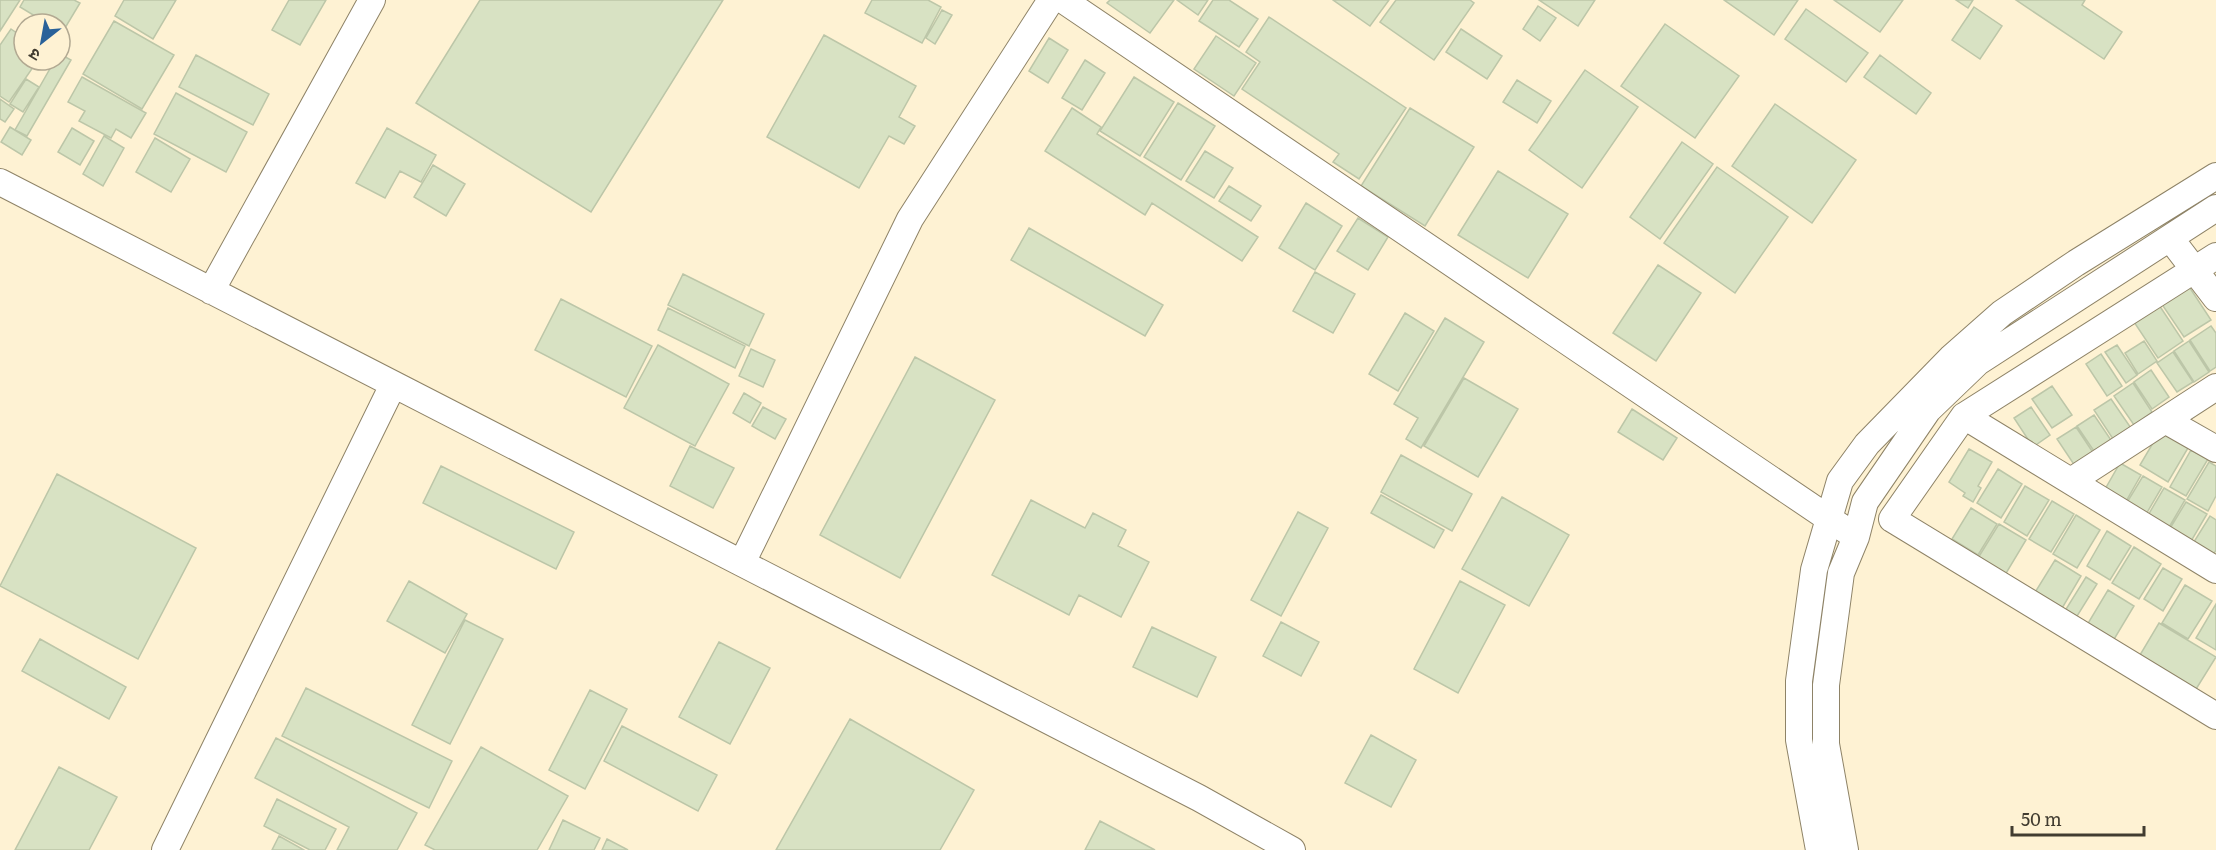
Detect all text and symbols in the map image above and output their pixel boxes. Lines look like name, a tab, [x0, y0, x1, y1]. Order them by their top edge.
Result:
north arrow	[12, 12, 72, 72]
text: उ	[23, 43, 44, 68]
scale bar	[2012, 799, 2144, 837]
text: 50 m	[2021, 805, 2062, 832]

